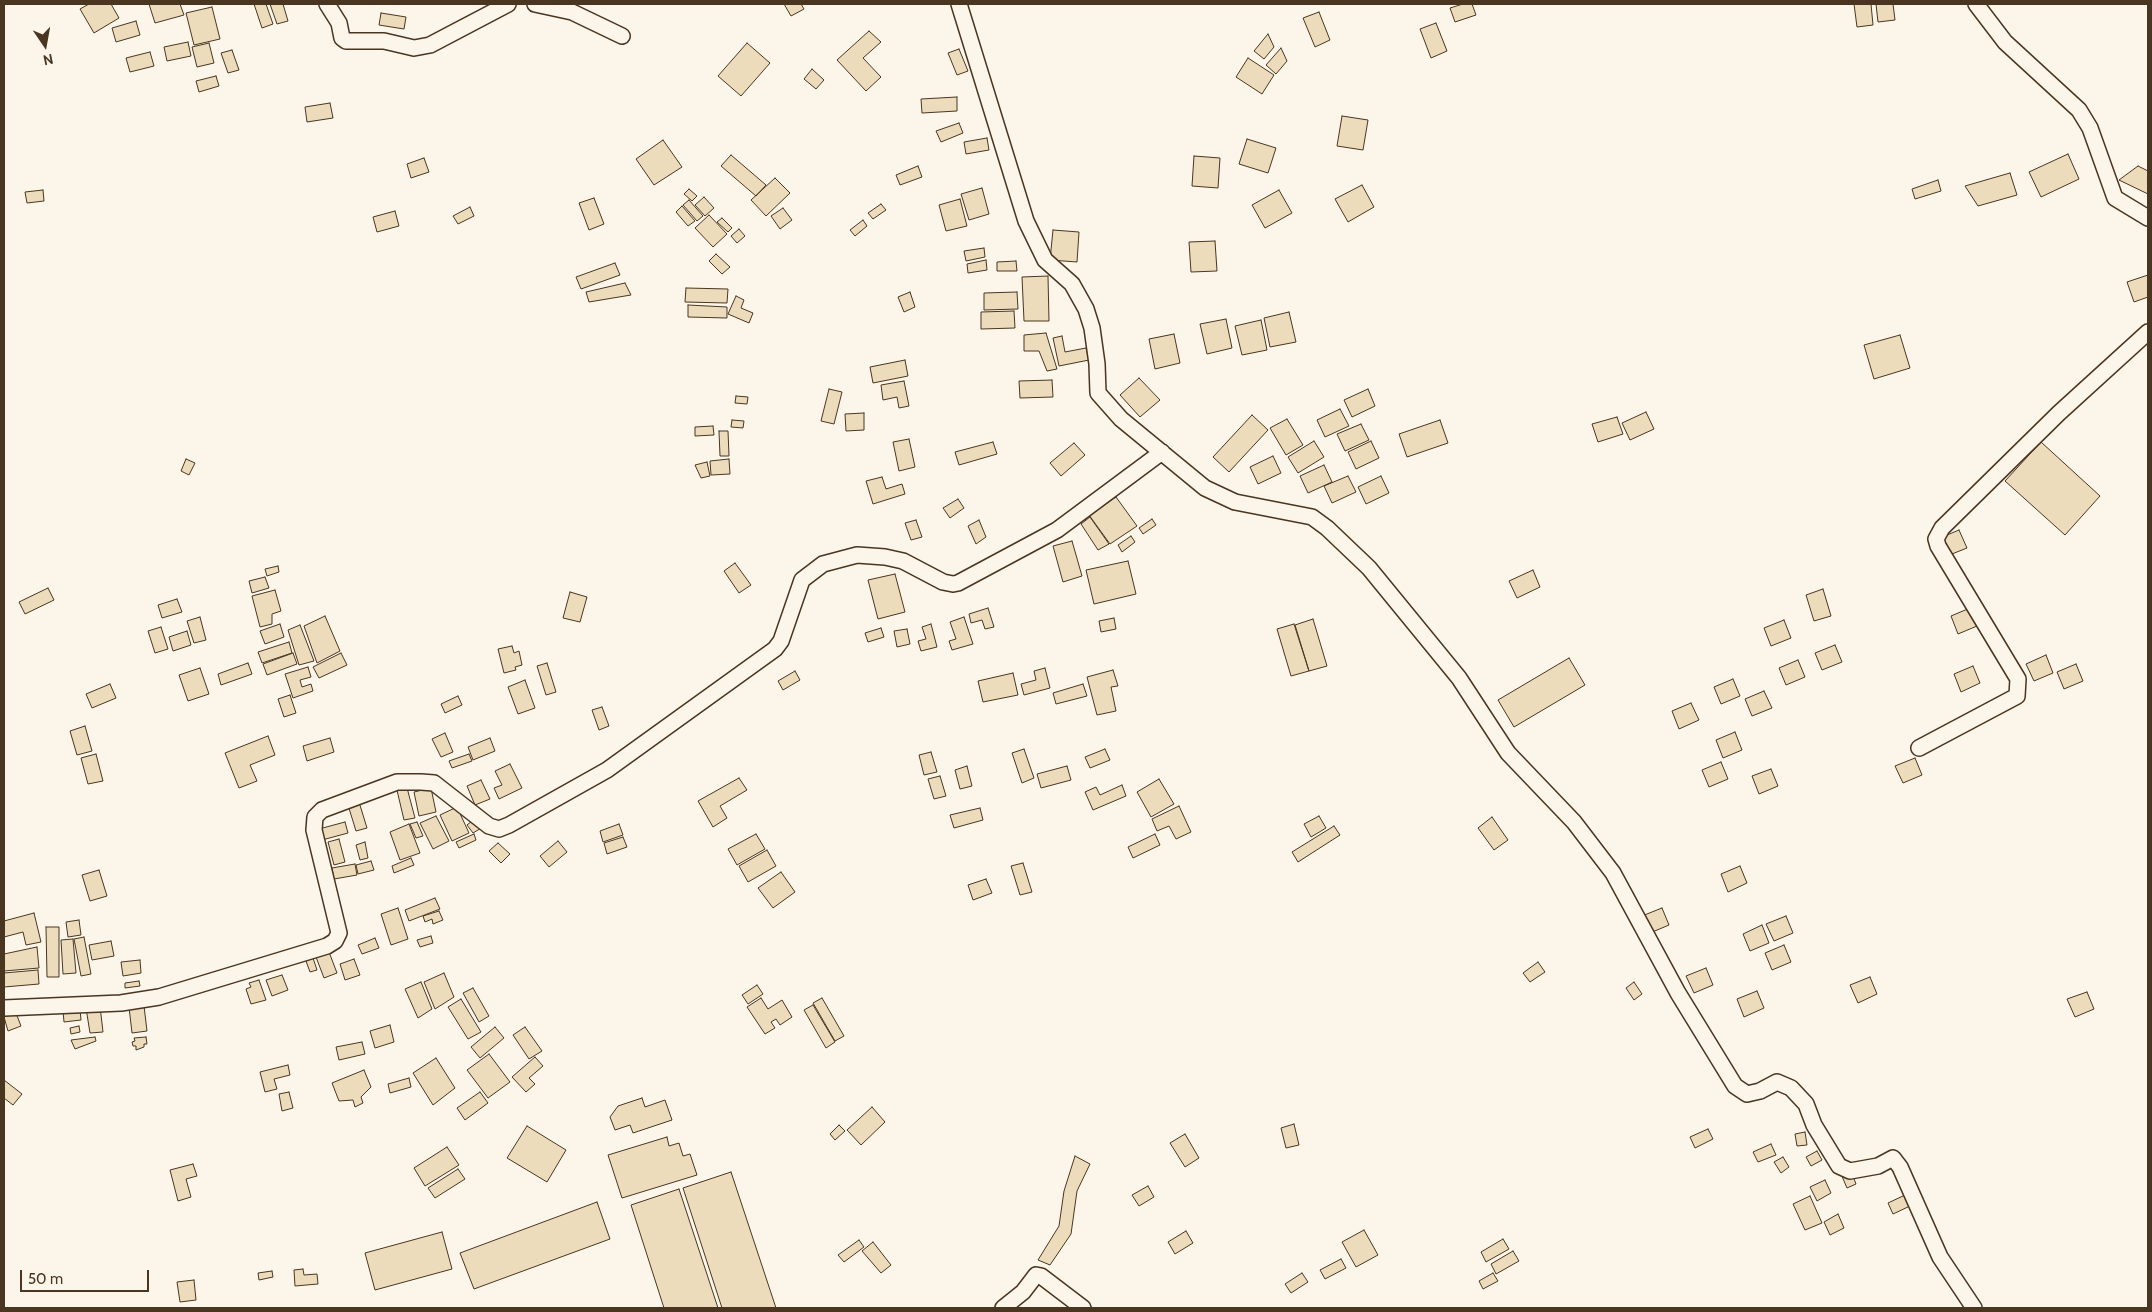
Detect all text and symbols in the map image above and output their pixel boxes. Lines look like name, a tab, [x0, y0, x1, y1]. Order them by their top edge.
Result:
north arrow	[20, 20, 70, 70]
text: N	[41, 50, 55, 70]
scale bar	[22, 1260, 151, 1292]
text: 50 m	[28, 1270, 63, 1288]

